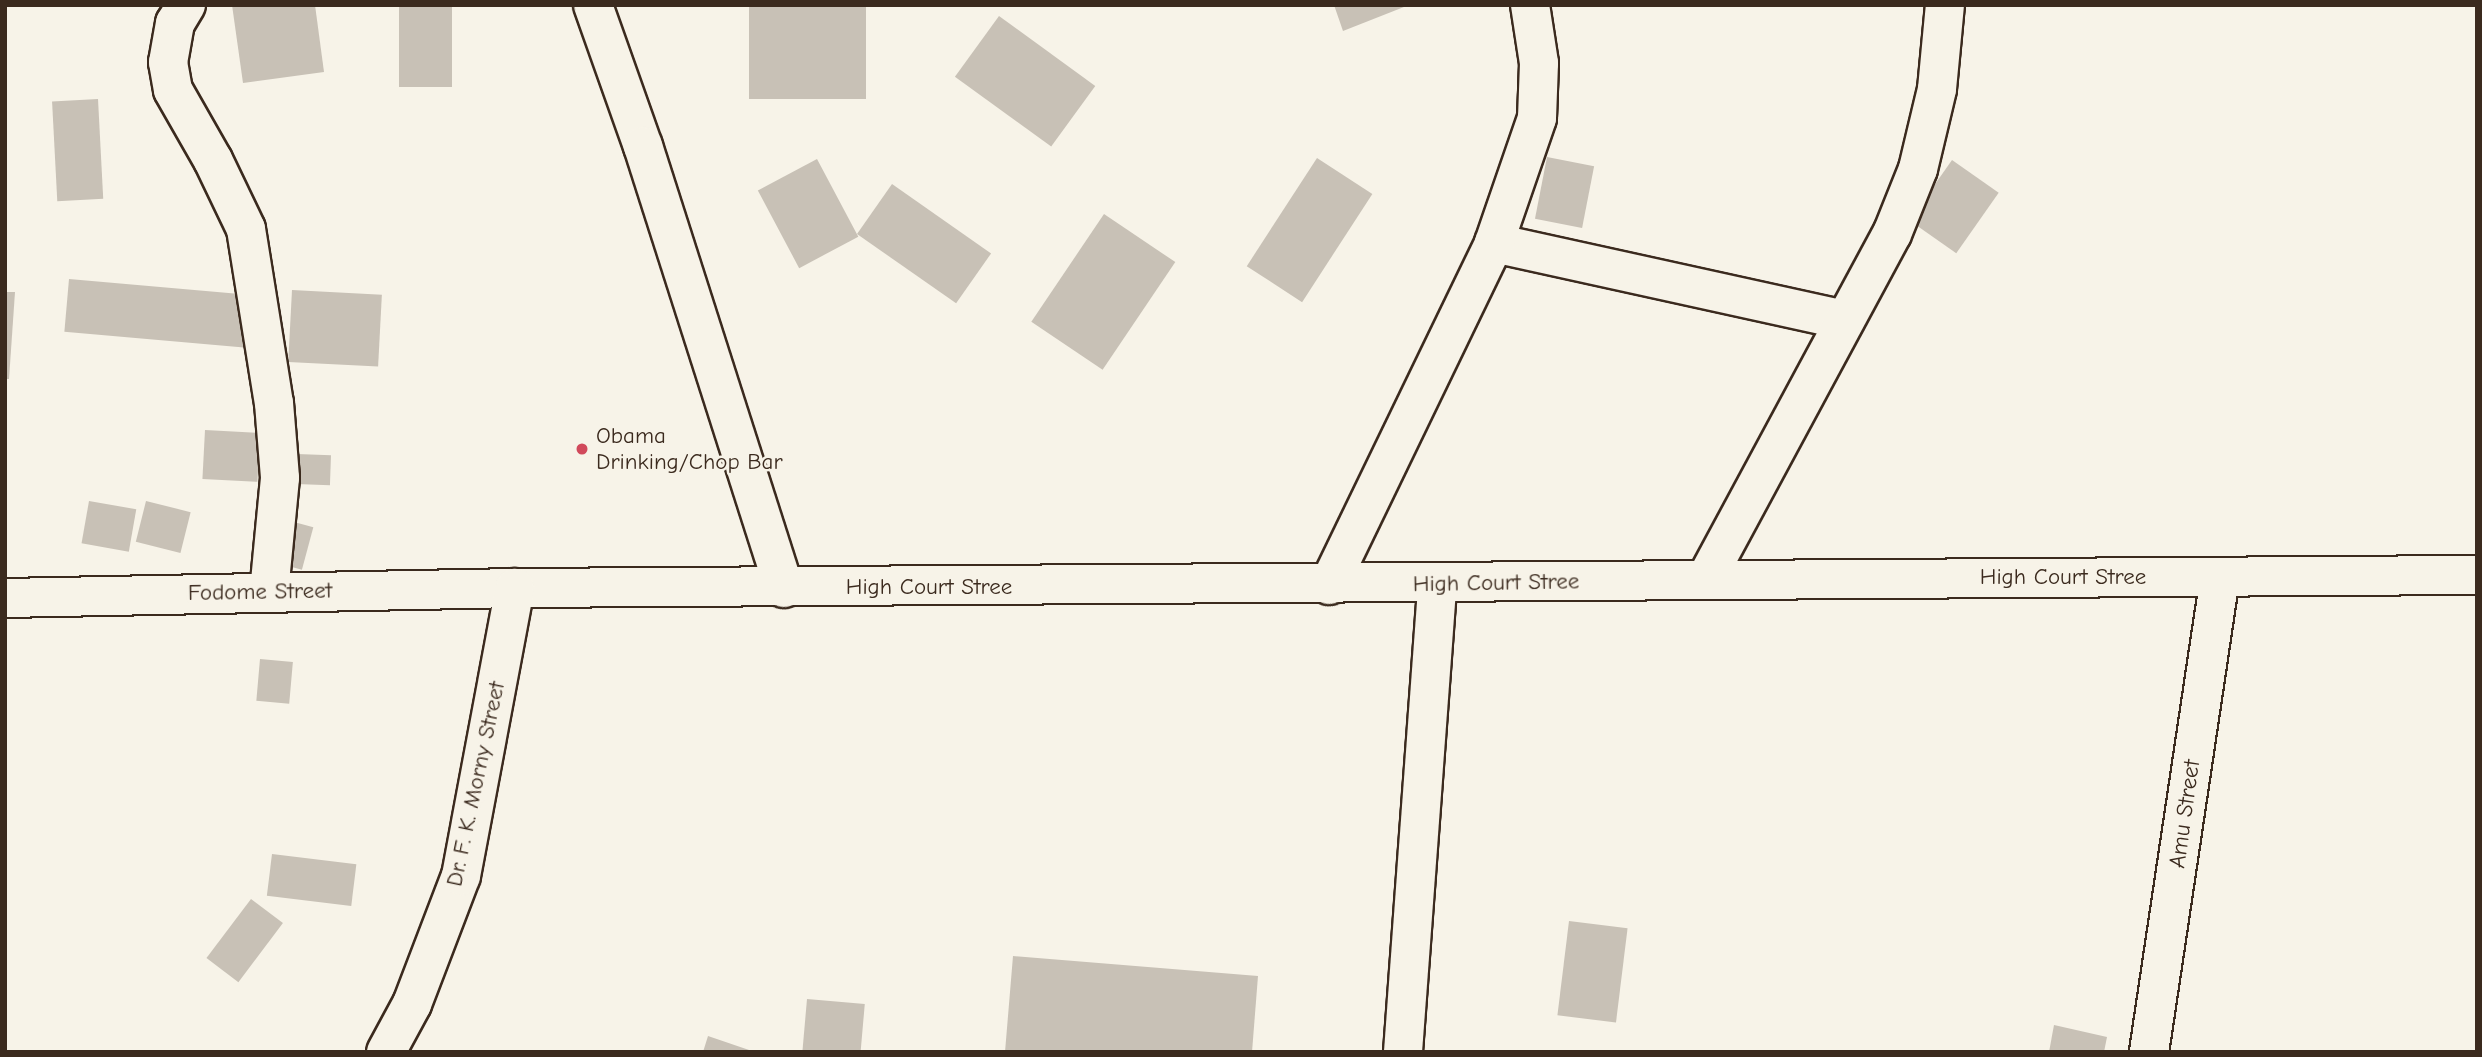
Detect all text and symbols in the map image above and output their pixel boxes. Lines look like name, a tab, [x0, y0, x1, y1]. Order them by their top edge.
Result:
place label: Obama Drinking/Chop Bar	[596, 422, 783, 476]
marker: Obama Drinking/Chop Bar	[574, 441, 590, 457]
street label: High Court Stree	[1980, 563, 2146, 591]
street label: High Court Stree	[1413, 568, 1579, 598]
street label: High Court Stree	[846, 573, 1012, 601]
street label: Fodome Street	[188, 577, 332, 607]
street label: Dr. F. K. Morny Street	[441, 679, 511, 889]
street label: Amu Street	[2164, 758, 2206, 870]

